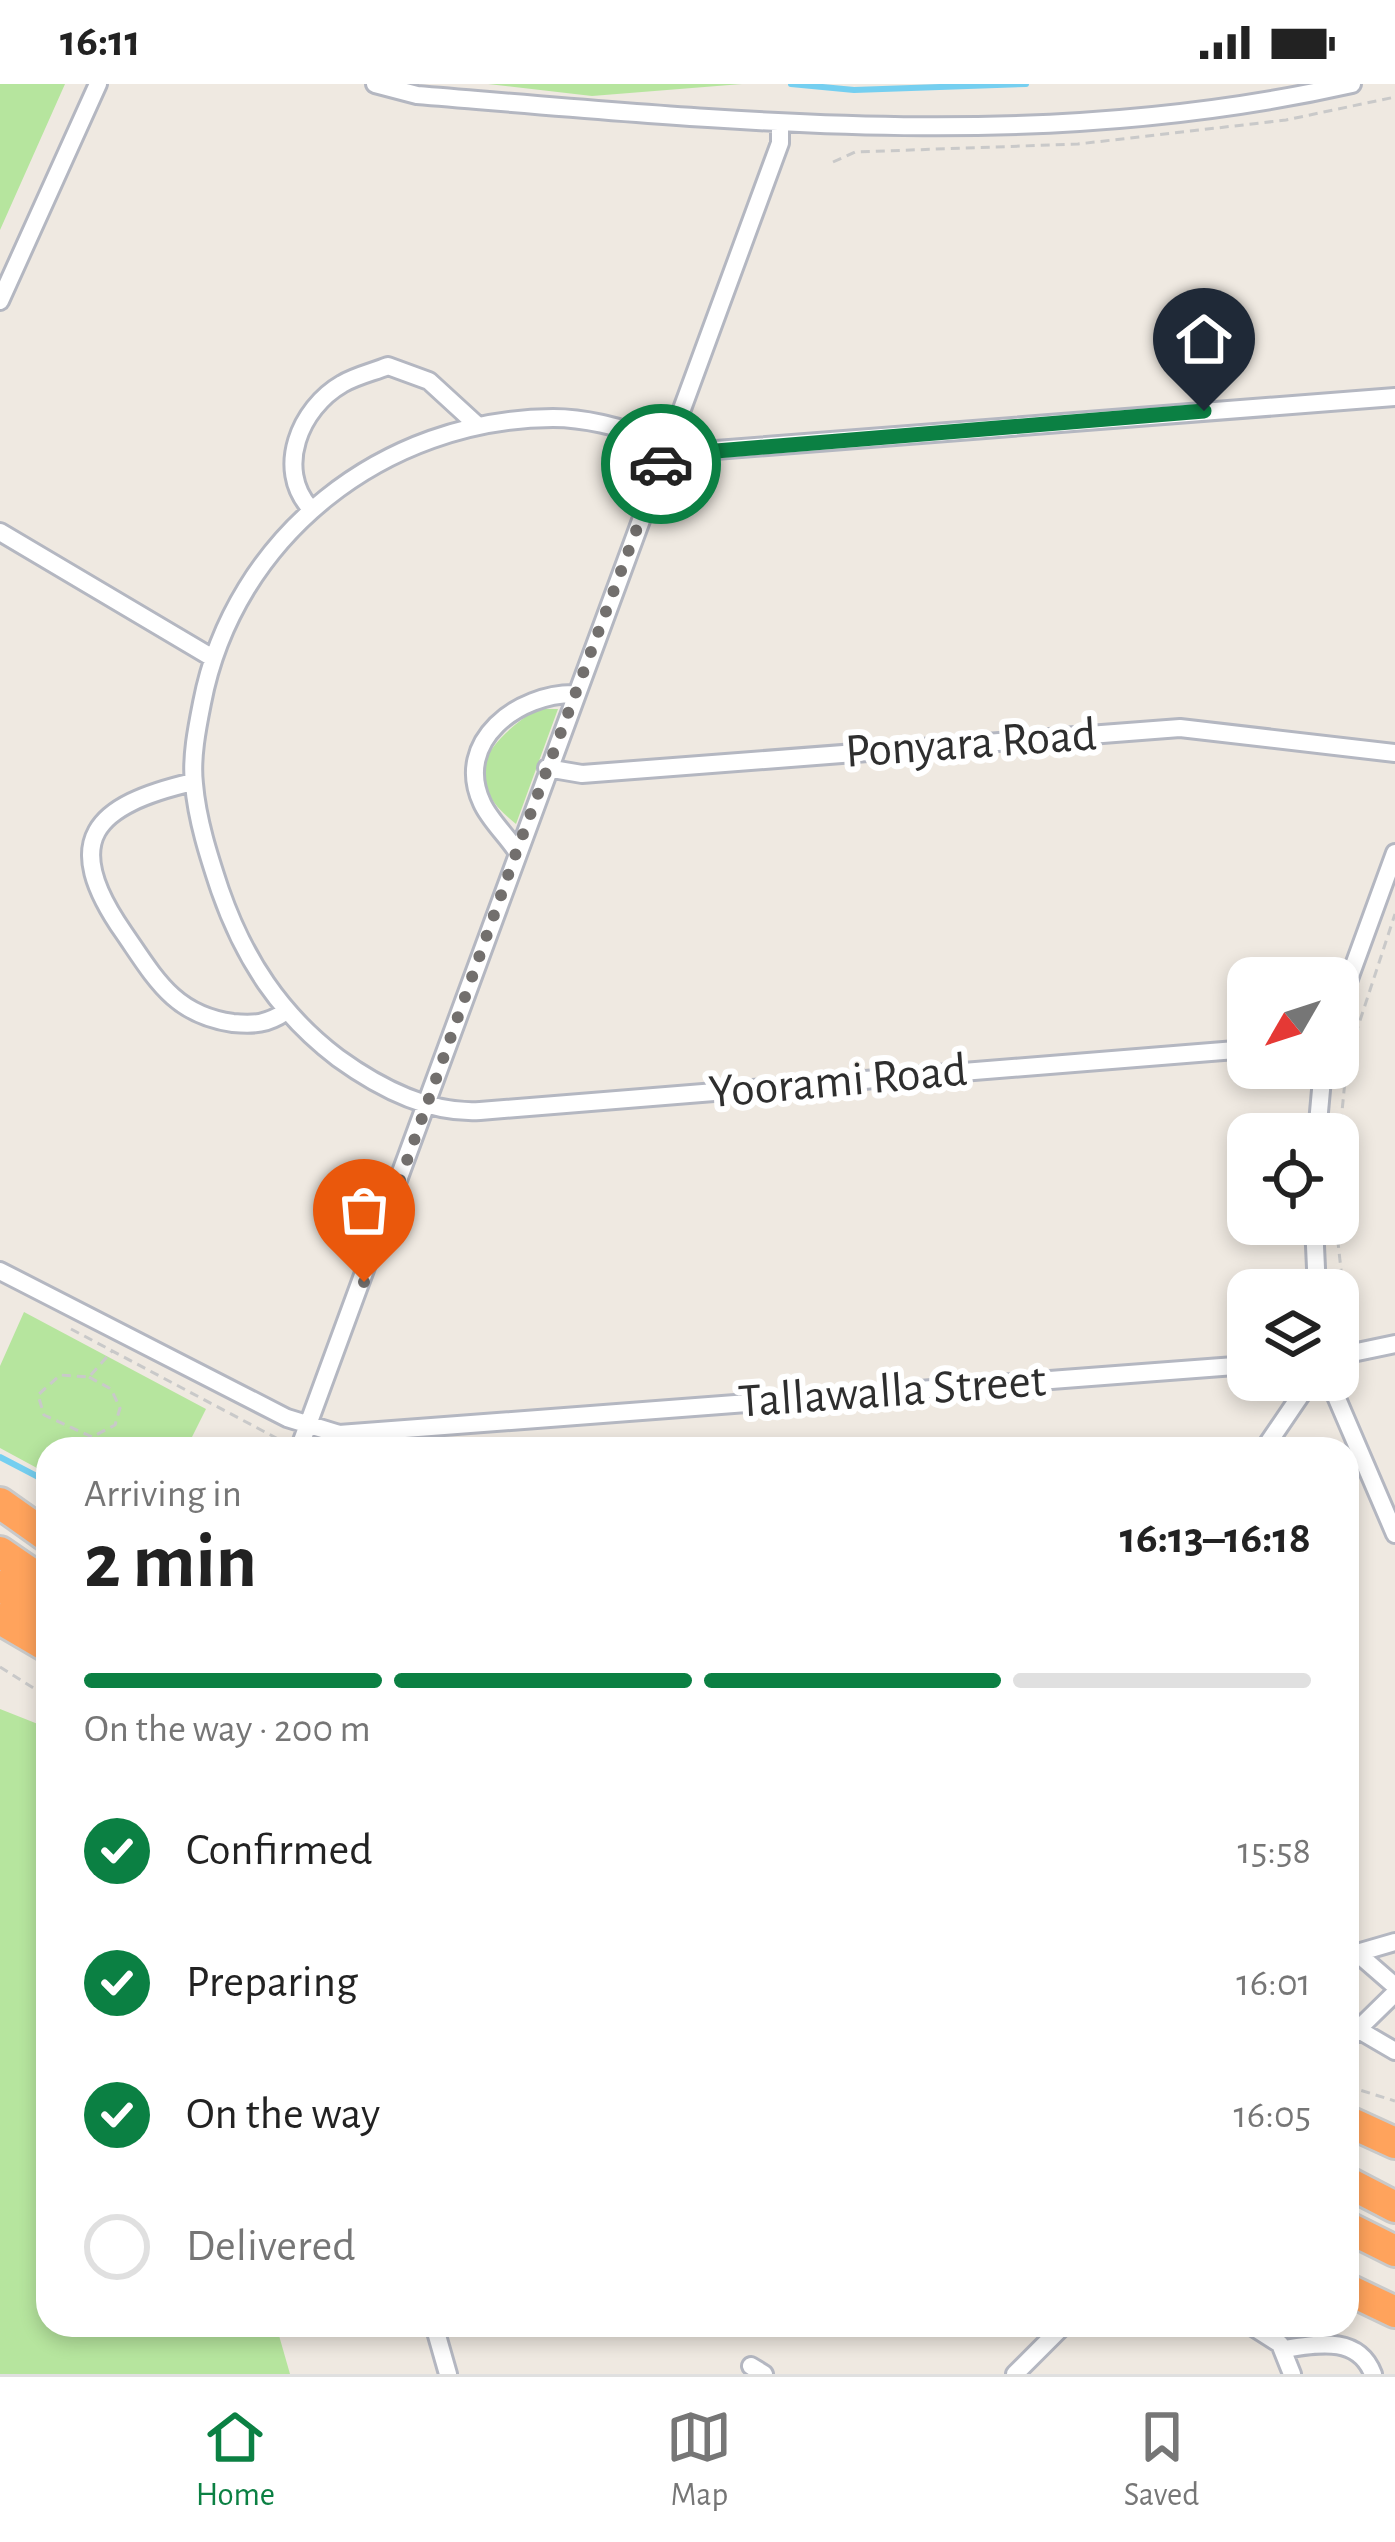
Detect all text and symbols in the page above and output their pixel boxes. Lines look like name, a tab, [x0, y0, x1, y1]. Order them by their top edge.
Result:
text: 16:11	[60, 19, 141, 64]
pin	[1153, 288, 1255, 411]
icon: home	[1171, 306, 1237, 372]
courier	[601, 404, 721, 524]
icon: car	[628, 431, 694, 497]
street label: Ponyara Road	[844, 711, 1098, 777]
north arrow	[1227, 957, 1359, 1089]
map controls	[1227, 957, 1359, 1401]
street label: Yoorami Road	[707, 1047, 969, 1117]
button: locate	[1227, 1113, 1359, 1245]
pin	[313, 1159, 415, 1282]
icon: bag	[331, 1177, 397, 1243]
button: layers	[1227, 1269, 1359, 1401]
street label: Tallawalla Street	[737, 1357, 1047, 1427]
text: Arriving in	[84, 1475, 242, 1514]
text: 16:13–16:18	[1120, 1516, 1311, 1561]
text: 2 min	[84, 1524, 257, 1602]
text: On the way · 200 m	[84, 1710, 371, 1749]
icon: check	[84, 1818, 150, 1884]
text: Confirmed	[186, 1828, 372, 1873]
text: 15:58	[1238, 1832, 1311, 1871]
icon: check	[84, 1950, 150, 2016]
text: Preparing	[186, 1960, 358, 2005]
text: 16:01	[1236, 1964, 1311, 2003]
icon: check	[84, 2082, 150, 2148]
text: On the way	[186, 2092, 380, 2137]
text: 16:05	[1233, 2096, 1311, 2135]
text: Delivered	[186, 2224, 355, 2269]
tab: Home	[196, 2404, 275, 2516]
tab: Map	[666, 2404, 732, 2516]
tab: Saved	[1124, 2404, 1199, 2516]

